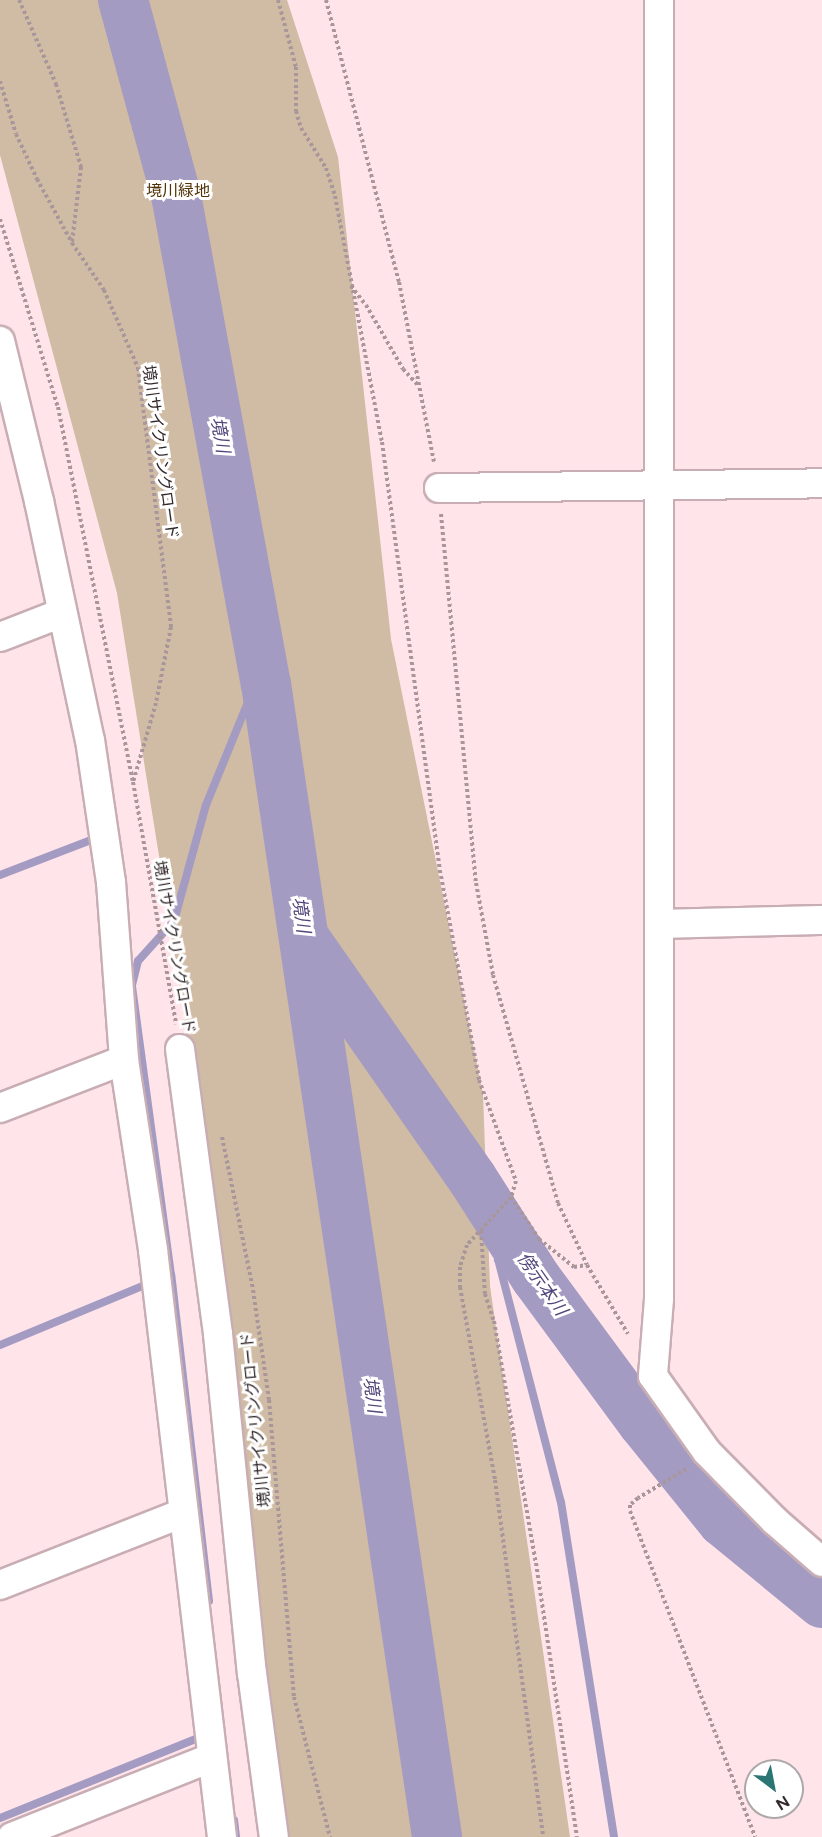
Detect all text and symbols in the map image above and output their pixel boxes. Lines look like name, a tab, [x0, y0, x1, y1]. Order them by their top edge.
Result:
park label: 境川緑地	[146, 181, 210, 201]
street label: 境川サイクリングロード	[138, 364, 182, 540]
water label: 境川	[206, 415, 234, 455]
street label: 境川サイクリングロード	[149, 859, 199, 1035]
water label: 境川	[288, 896, 314, 934]
water label: 傍示本川	[513, 1248, 571, 1320]
street label: 境川サイクリングロード	[237, 1331, 275, 1509]
water label: 境川	[359, 1376, 385, 1414]
north arrow	[744, 1759, 804, 1819]
text: N	[772, 1792, 793, 1814]

